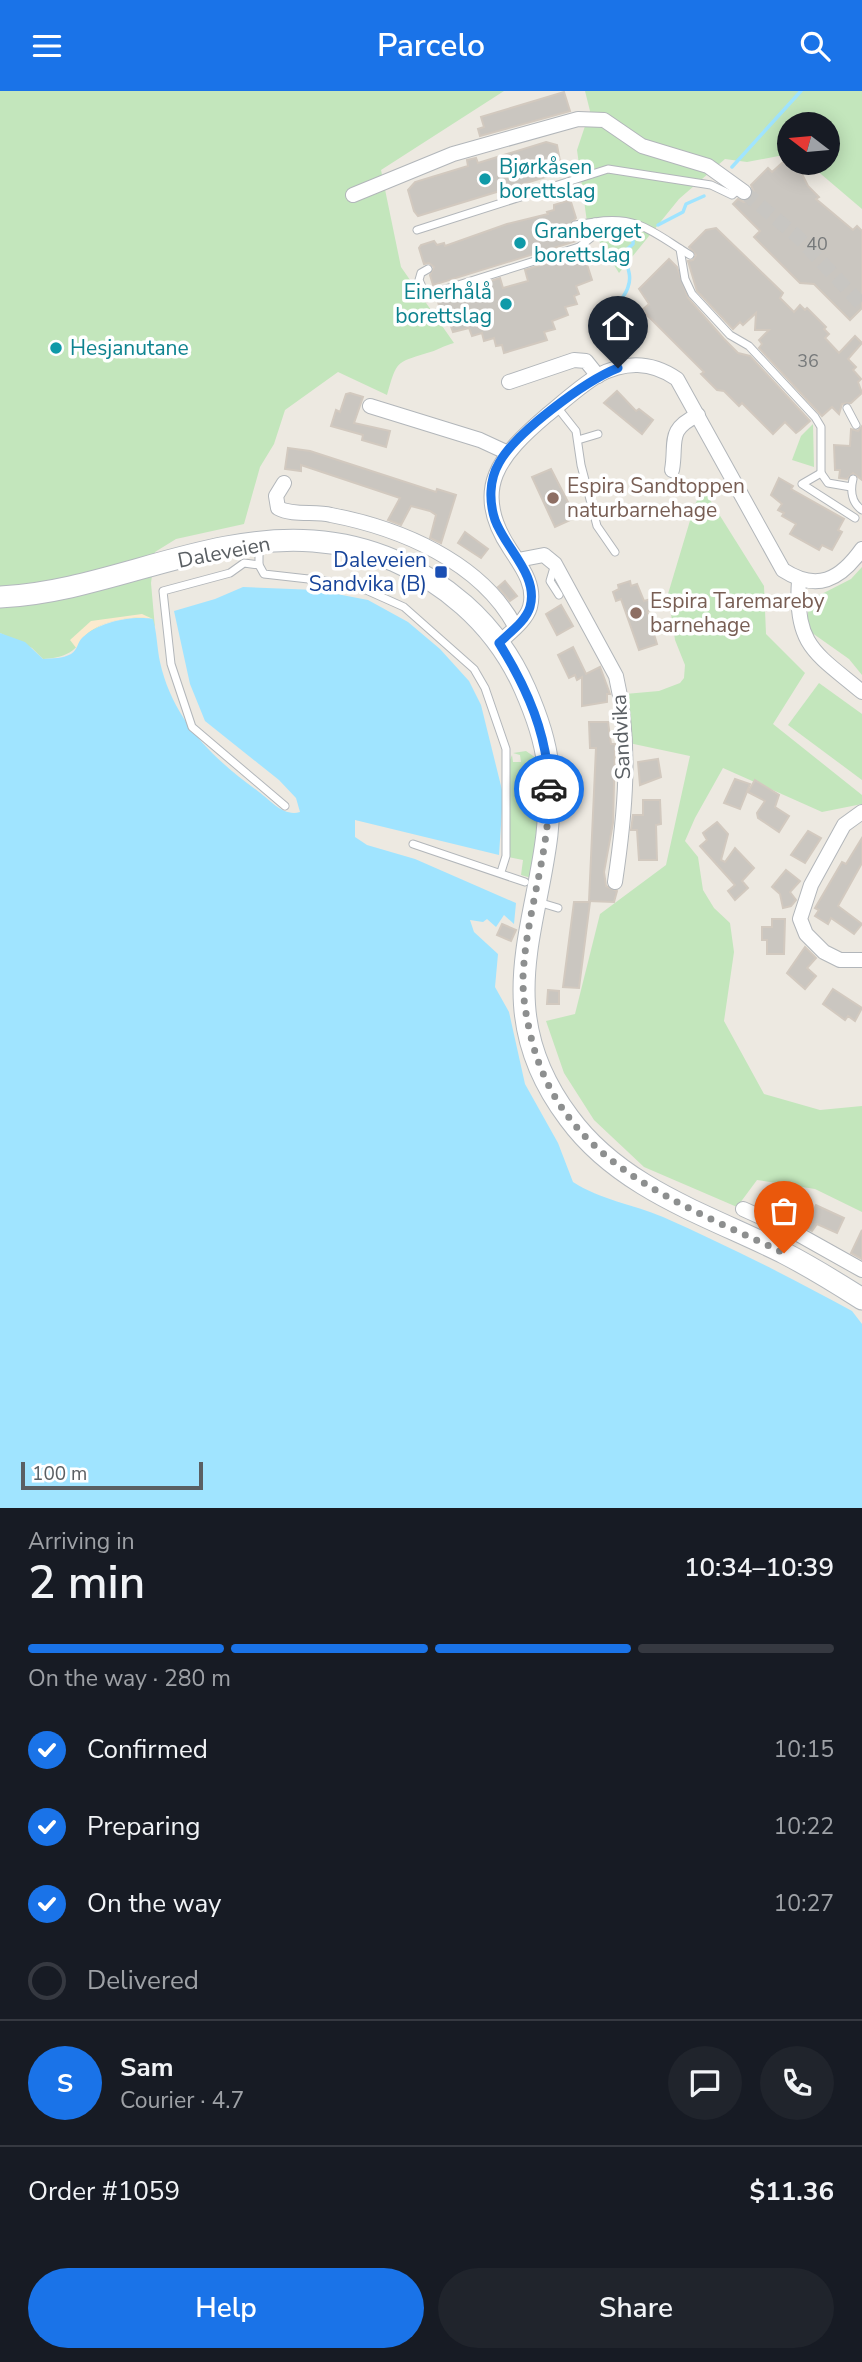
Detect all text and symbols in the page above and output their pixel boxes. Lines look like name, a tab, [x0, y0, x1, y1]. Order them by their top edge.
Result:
text: Parcelo	[377, 24, 485, 67]
icon: menu	[28, 27, 66, 65]
icon: search	[796, 27, 834, 65]
north arrow	[777, 112, 840, 175]
map controls	[777, 112, 840, 175]
place label: Bjørkåsen borettslag	[499, 153, 596, 205]
marker: Bjørkåsen borettslag	[477, 171, 493, 187]
place label: Granberget borettslag	[534, 217, 642, 269]
house number: 40	[806, 232, 828, 256]
marker: Granberget borettslag	[512, 235, 528, 251]
place label: Einerhålå borettslag	[395, 278, 492, 330]
marker: Einerhålå borettslag	[498, 296, 514, 312]
pin	[588, 296, 648, 368]
icon: home	[599, 307, 637, 345]
place label: Hesjanutane	[70, 334, 189, 362]
marker: Hesjanutane	[48, 340, 64, 356]
house number: 36	[797, 349, 819, 373]
place label: Espira Sandtoppen naturbarnehage	[567, 472, 745, 524]
marker: Espira Sandtoppen naturbarnehage	[545, 490, 561, 506]
street label: Daleveien	[175, 529, 273, 575]
place label: Daleveien Sandvika (B)	[309, 546, 427, 598]
marker: Daleveien Sandvika (B)	[433, 564, 449, 580]
place label: Espira Taremareby barnehage	[650, 587, 825, 639]
marker: Espira Taremareby barnehage	[628, 605, 644, 621]
street label: Sandvika	[605, 694, 637, 780]
courier	[514, 754, 584, 824]
icon: car	[530, 770, 568, 808]
pin	[754, 1181, 814, 1253]
icon: bag	[765, 1192, 803, 1230]
scale bar	[21, 1459, 203, 1491]
text: 100 m	[32, 1461, 87, 1487]
text: Arriving in	[28, 1526, 135, 1557]
text: 10:34–10:39	[684, 1550, 834, 1585]
text: 2 min	[28, 1551, 145, 1614]
text: On the way · 280 m	[28, 1663, 231, 1694]
icon: check	[28, 1731, 66, 1769]
text: Confirmed	[87, 1732, 208, 1767]
text: 10:15	[774, 1734, 834, 1765]
icon: check	[28, 1808, 66, 1846]
text: Preparing	[87, 1809, 200, 1844]
text: 10:22	[774, 1811, 834, 1842]
icon: check	[28, 1885, 66, 1923]
text: On the way	[87, 1886, 221, 1921]
text: 10:27	[774, 1888, 834, 1919]
text: Delivered	[87, 1963, 199, 1998]
button: chat	[668, 2046, 742, 2120]
button: phone	[760, 2046, 834, 2120]
text: Sam	[120, 2050, 173, 2085]
text: S	[57, 2066, 73, 2101]
text: Courier · 4.7	[120, 2085, 244, 2116]
text: Order #1059	[28, 2174, 180, 2209]
text: $11.36	[750, 2174, 834, 2209]
button: Help	[28, 2268, 424, 2348]
button: Share	[438, 2268, 834, 2348]

